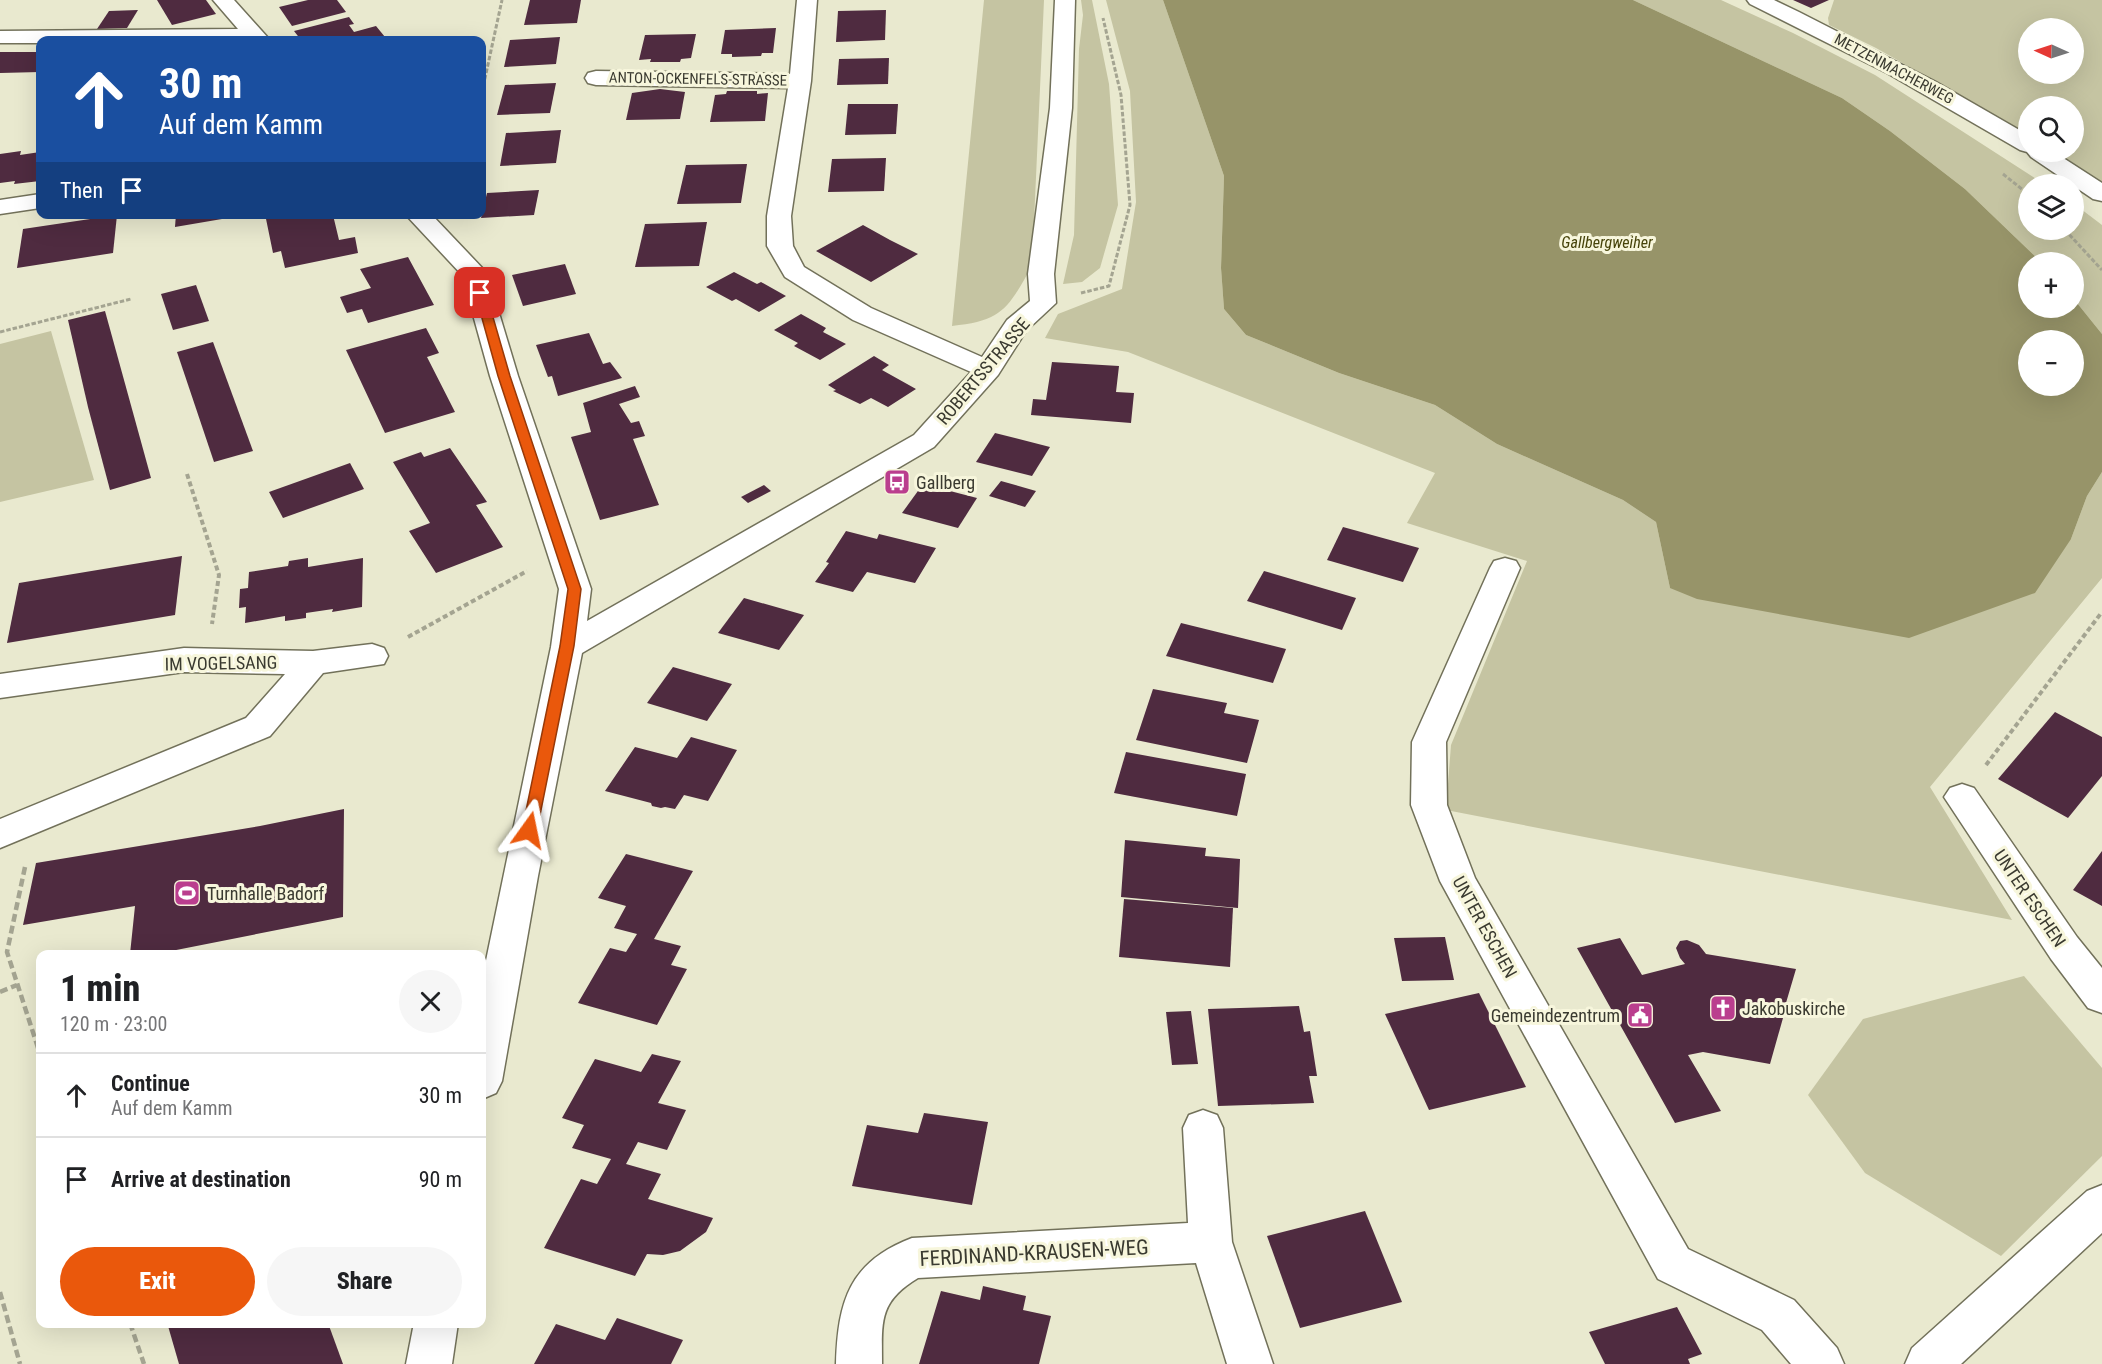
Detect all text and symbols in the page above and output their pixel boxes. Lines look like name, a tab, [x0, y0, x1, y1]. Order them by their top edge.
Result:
north arrow	[2018, 18, 2084, 84]
map controls	[2018, 18, 2084, 396]
street label: METZENMACHERWEG	[1831, 30, 1957, 108]
text: 30 m	[159, 59, 242, 108]
icon: ahead	[60, 60, 138, 138]
street label: ANTON-OCKENFELS-STRASSE	[609, 68, 787, 90]
button: search	[2018, 96, 2084, 162]
text: Auf dem Kamm	[159, 109, 323, 141]
icon: arrive	[115, 174, 148, 207]
button: layers	[2018, 174, 2084, 240]
text: Then	[60, 178, 103, 203]
water label: Gallbergweiher	[1561, 233, 1654, 252]
button: +	[2018, 252, 2084, 318]
pin	[454, 267, 505, 318]
icon: arrive	[463, 276, 496, 309]
street label: ROBERTSSTRASSE	[932, 313, 1034, 429]
button: −	[2018, 330, 2084, 396]
bus stop icon: Gallberg	[882, 467, 912, 497]
place label: Gallberg	[916, 472, 975, 493]
street label: IM VOGELSANG	[164, 652, 278, 674]
position arrow	[497, 798, 561, 862]
street label: UNTER ESCHEN	[1990, 845, 2070, 951]
street label: UNTER ESCHEN	[1448, 873, 1522, 981]
sports icon: Turnhalle Badorf	[172, 878, 202, 908]
place label: Turnhalle Badorf	[207, 883, 325, 904]
text: 1 min	[60, 968, 140, 1010]
button: close	[399, 970, 462, 1033]
church icon: Jakobuskirche	[1708, 993, 1738, 1023]
place label: Jakobuskirche	[1742, 998, 1845, 1019]
public building icon: Gemeindezentrum	[1625, 1000, 1655, 1030]
place label: Gemeindezentrum	[1491, 1005, 1620, 1026]
text: 120 m · 23:00	[60, 1012, 167, 1036]
text: Continue	[111, 1071, 190, 1096]
icon: ahead	[60, 1079, 93, 1112]
text: 30 m	[419, 1083, 462, 1108]
text: Auf dem Kamm	[111, 1096, 233, 1120]
icon: arrive	[60, 1163, 93, 1196]
text: Arrive at destination	[111, 1167, 291, 1192]
text: 90 m	[419, 1167, 462, 1192]
street label: FERDINAND-KRAUSEN-WEG	[919, 1235, 1149, 1271]
button: Exit	[60, 1247, 255, 1316]
button: Share	[267, 1247, 462, 1316]

